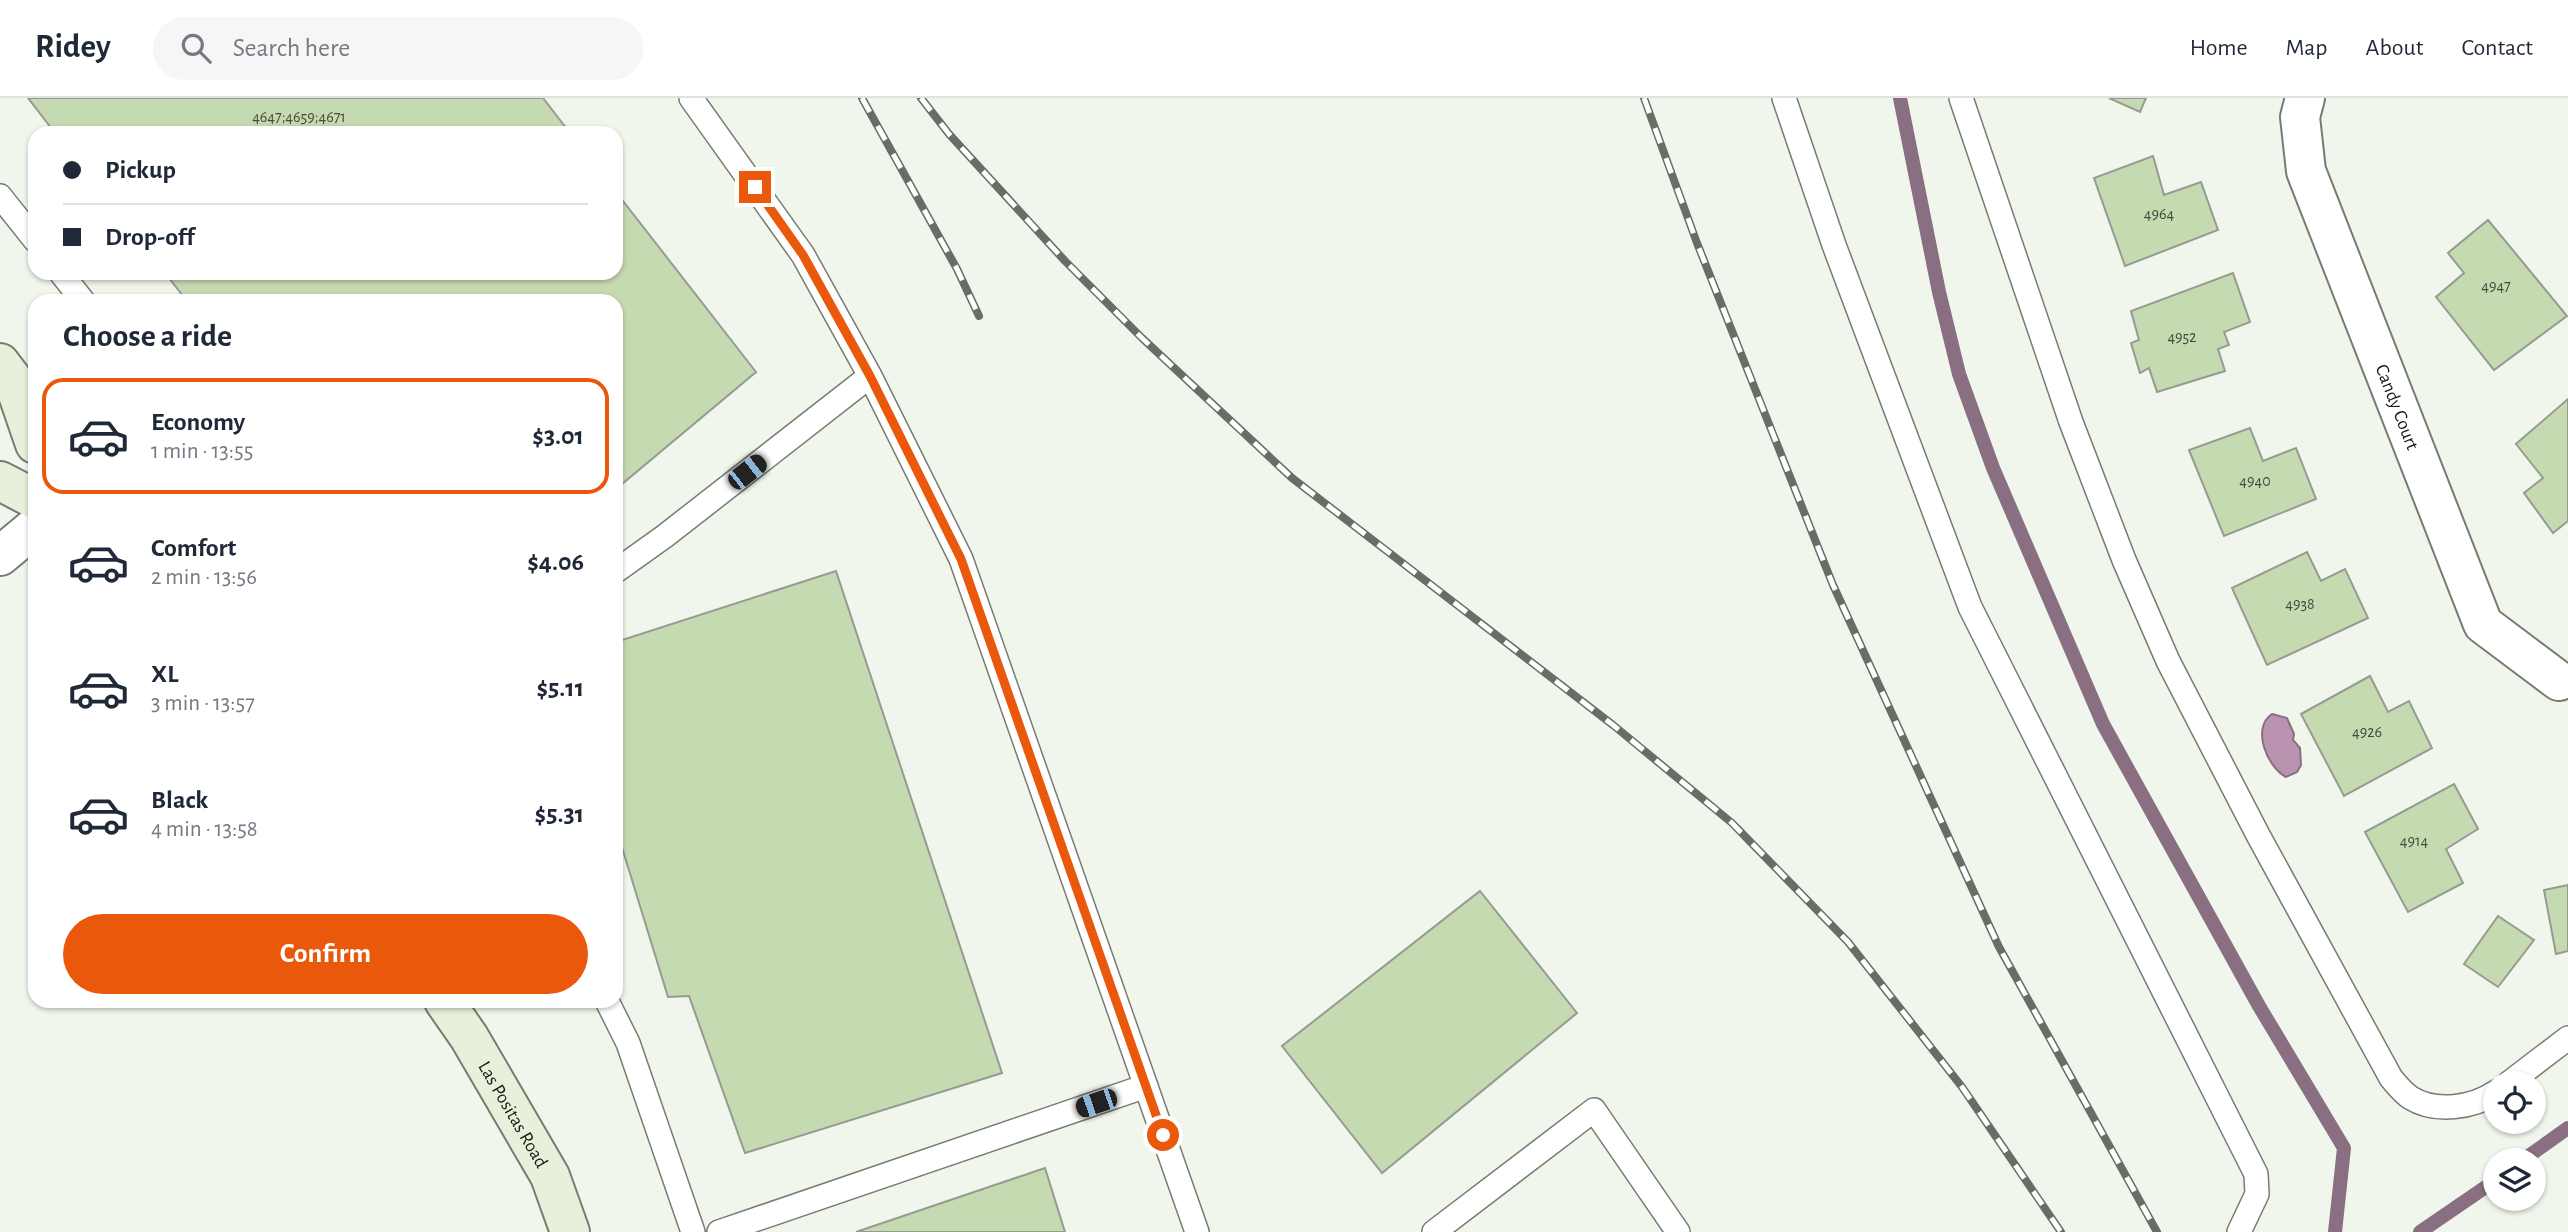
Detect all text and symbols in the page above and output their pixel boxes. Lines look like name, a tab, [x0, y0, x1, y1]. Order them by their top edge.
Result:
search box	[153, 17, 643, 80]
icon: search	[177, 29, 215, 67]
text: Ridey	[35, 31, 111, 64]
text: Search here	[233, 35, 350, 61]
text: Home	[2190, 36, 2248, 60]
text: Map	[2286, 36, 2328, 60]
text: About	[2366, 36, 2423, 60]
text: Contact	[2461, 36, 2533, 60]
house number: 4647;4659;4671	[252, 109, 346, 125]
text: Pickup	[105, 157, 176, 183]
route end	[739, 171, 771, 203]
house number: 4964	[2144, 206, 2175, 222]
text: Drop-off	[105, 224, 194, 250]
house number: 4947	[2481, 278, 2511, 294]
text: Choose a ride	[63, 320, 232, 352]
house number: 4952	[2167, 329, 2197, 345]
street label: Candy Court	[2371, 362, 2422, 453]
icon: car	[67, 405, 130, 468]
text: Economy	[151, 409, 245, 435]
text: $3.01	[532, 423, 584, 449]
text: 1 min · 13:55	[151, 440, 253, 463]
car	[724, 451, 771, 493]
house number: 4940	[2239, 473, 2271, 489]
icon: car	[67, 531, 130, 594]
text: Comfort	[151, 535, 236, 561]
text: $4.06	[527, 549, 584, 575]
text: 2 min · 13:56	[151, 566, 257, 589]
house number: 4938	[2285, 596, 2315, 612]
icon: car	[67, 657, 130, 720]
text: XL	[151, 661, 178, 687]
text: $5.11	[536, 675, 584, 701]
text: 3 min · 13:57	[151, 692, 255, 715]
house number: 4926	[2352, 724, 2382, 740]
icon: car	[67, 783, 130, 846]
text: Black	[151, 787, 208, 813]
text: $5.31	[535, 801, 584, 827]
text: 4 min · 13:58	[151, 818, 258, 841]
house number: 4914	[2400, 833, 2429, 849]
button: Confirm	[63, 914, 588, 994]
street label: Las Positas Road	[474, 1058, 551, 1171]
map controls	[2483, 1071, 2546, 1211]
button: locate	[2483, 1071, 2546, 1134]
car	[1073, 1086, 1120, 1120]
route start	[1147, 1119, 1179, 1151]
button: layers	[2483, 1148, 2546, 1211]

